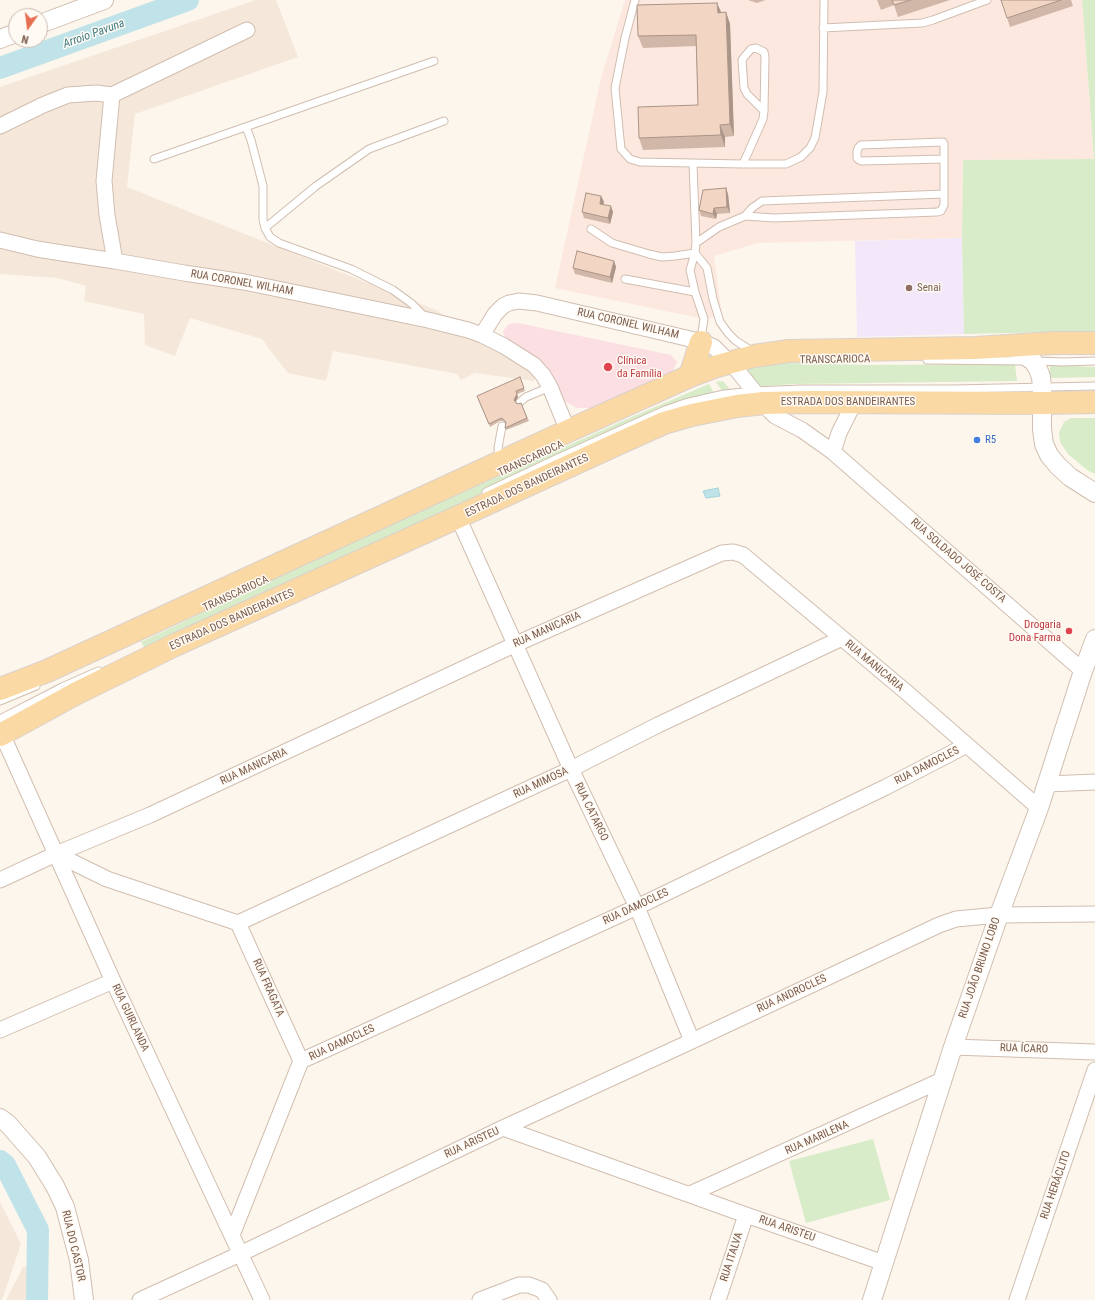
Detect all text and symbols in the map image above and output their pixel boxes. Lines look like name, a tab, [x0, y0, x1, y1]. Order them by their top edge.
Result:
north arrow	[8, 8, 48, 48]
water label: Arroio Pavuna	[61, 16, 127, 52]
text: N	[20, 32, 30, 46]
street label: RUA CORONEL WILHAM	[190, 267, 294, 299]
place label: Senai	[917, 281, 941, 295]
marker: Senai	[904, 283, 914, 293]
street label: RUA CORONEL WILHAM	[576, 306, 680, 342]
street label: TRANSCARIOCA	[799, 353, 871, 367]
place label: Clínica da Família	[617, 354, 662, 380]
marker: Clínica da Família	[602, 361, 614, 373]
street label: ESTRADA DOS BANDEIRANTES	[781, 395, 915, 409]
place label: R5	[985, 433, 996, 447]
marker: R5	[972, 435, 982, 445]
street label: TRANSCARIOCA	[496, 438, 566, 480]
street label: ESTRADA DOS BANDEIRANTES	[463, 452, 591, 520]
street label: RUA SOLDADO JOSÉ COSTA	[908, 516, 1008, 606]
street label: TRANSCARIOCA	[201, 573, 271, 615]
street label: ESTRADA DOS BANDEIRANTES	[168, 587, 296, 653]
street label: RUA MANICARIA	[511, 609, 583, 651]
place label: Drogaria Dona Farma	[1009, 618, 1061, 644]
marker: Drogaria Dona Farma	[1064, 626, 1074, 636]
street label: RUA MANICARIA	[842, 638, 906, 694]
street label: RUA DAMOCLES	[892, 744, 962, 788]
street label: RUA MANICARIA	[218, 746, 290, 788]
street label: RUA MIMOSA	[512, 765, 570, 801]
street label: RUA CATARGO	[571, 781, 611, 843]
street label: RUA DAMOCLES	[601, 886, 671, 928]
street label: RUA JOÃO BRUNO LOBO	[956, 916, 1004, 1020]
street label: RUA FRAGATA	[249, 957, 287, 1019]
street label: RUA ANDROCLES	[755, 972, 829, 1016]
street label: RUA GUIRLANDA	[109, 982, 151, 1054]
street label: RUA DAMOCLES	[307, 1022, 377, 1064]
street label: RUA ÍCARO	[1000, 1042, 1048, 1056]
street label: RUA MARILENA	[783, 1118, 851, 1158]
street label: RUA ARISTEU	[443, 1125, 501, 1161]
street label: RUA HERÁCLITO	[1038, 1149, 1074, 1221]
street label: RUA DO CASTOR	[58, 1209, 88, 1283]
street label: RUA ARISTEU	[757, 1213, 817, 1245]
street label: RUA ITALVA	[718, 1231, 746, 1283]

